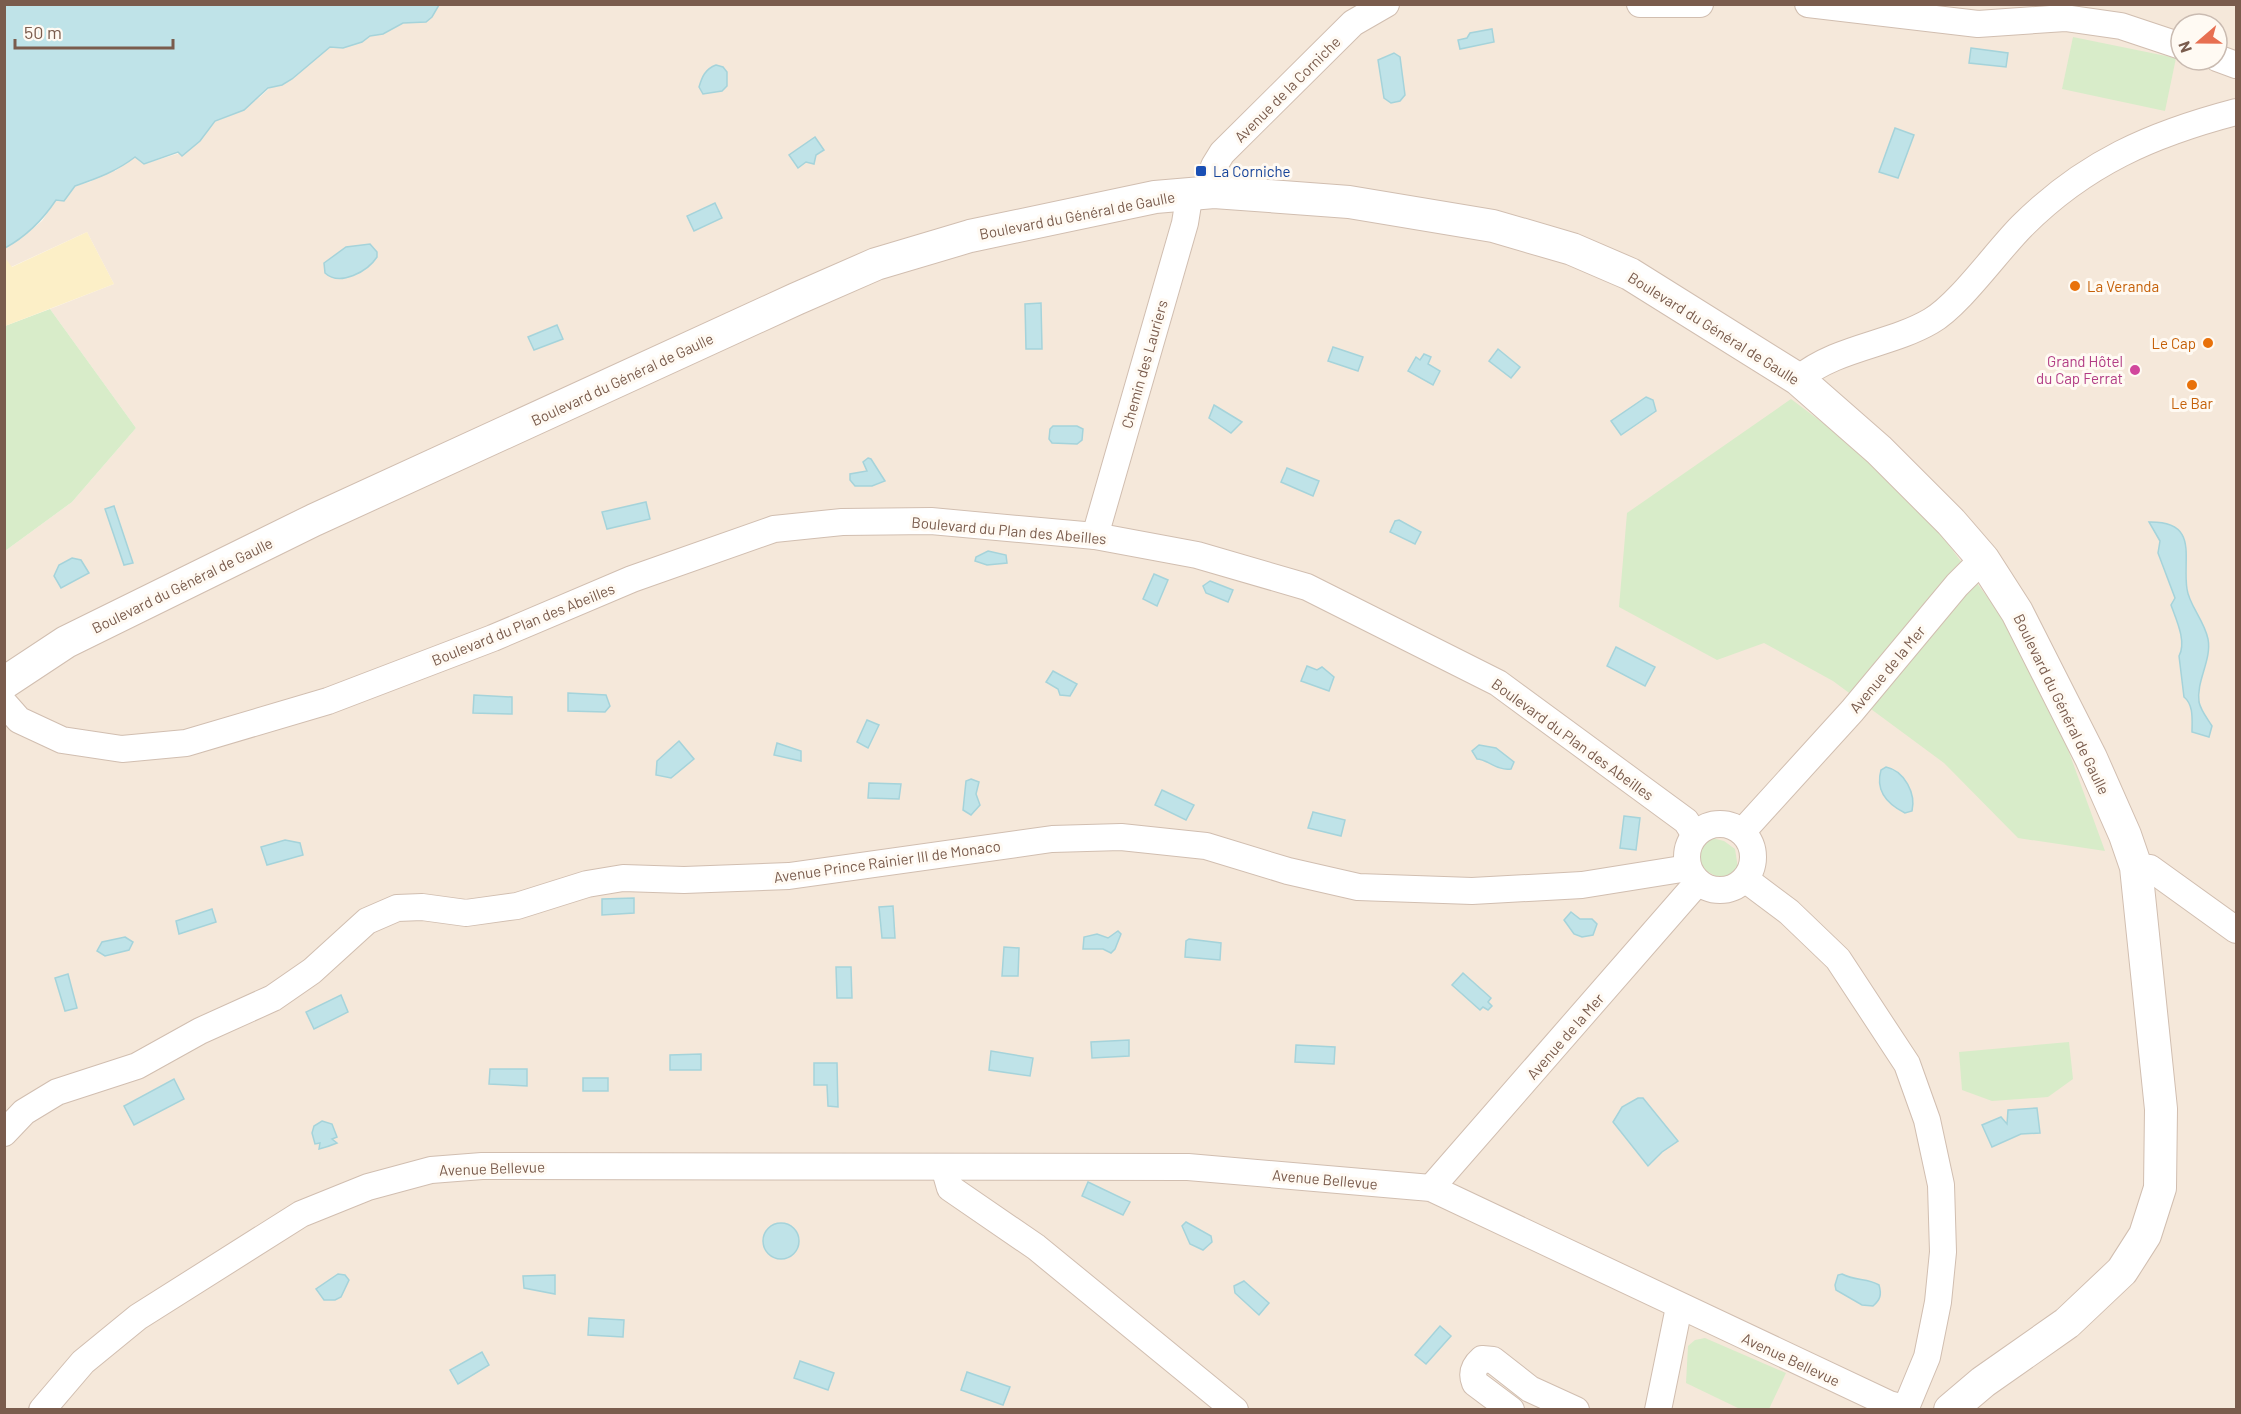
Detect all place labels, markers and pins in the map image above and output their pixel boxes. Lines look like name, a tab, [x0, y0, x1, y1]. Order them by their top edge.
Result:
place label: La Corniche	[1213, 162, 1291, 180]
marker: La Corniche	[1194, 164, 1208, 178]
place label: La Veranda	[2087, 277, 2159, 295]
marker: La Veranda	[2068, 279, 2082, 293]
place label: Le Cap	[2152, 334, 2196, 352]
marker: Le Cap	[2201, 336, 2215, 350]
place label: Grand Hôtel du Cap Ferrat	[2036, 352, 2123, 387]
marker: Grand Hôtel du Cap Ferrat	[2128, 363, 2142, 377]
marker: Le Bar	[2185, 378, 2199, 392]
place label: Le Bar	[2171, 394, 2214, 412]

